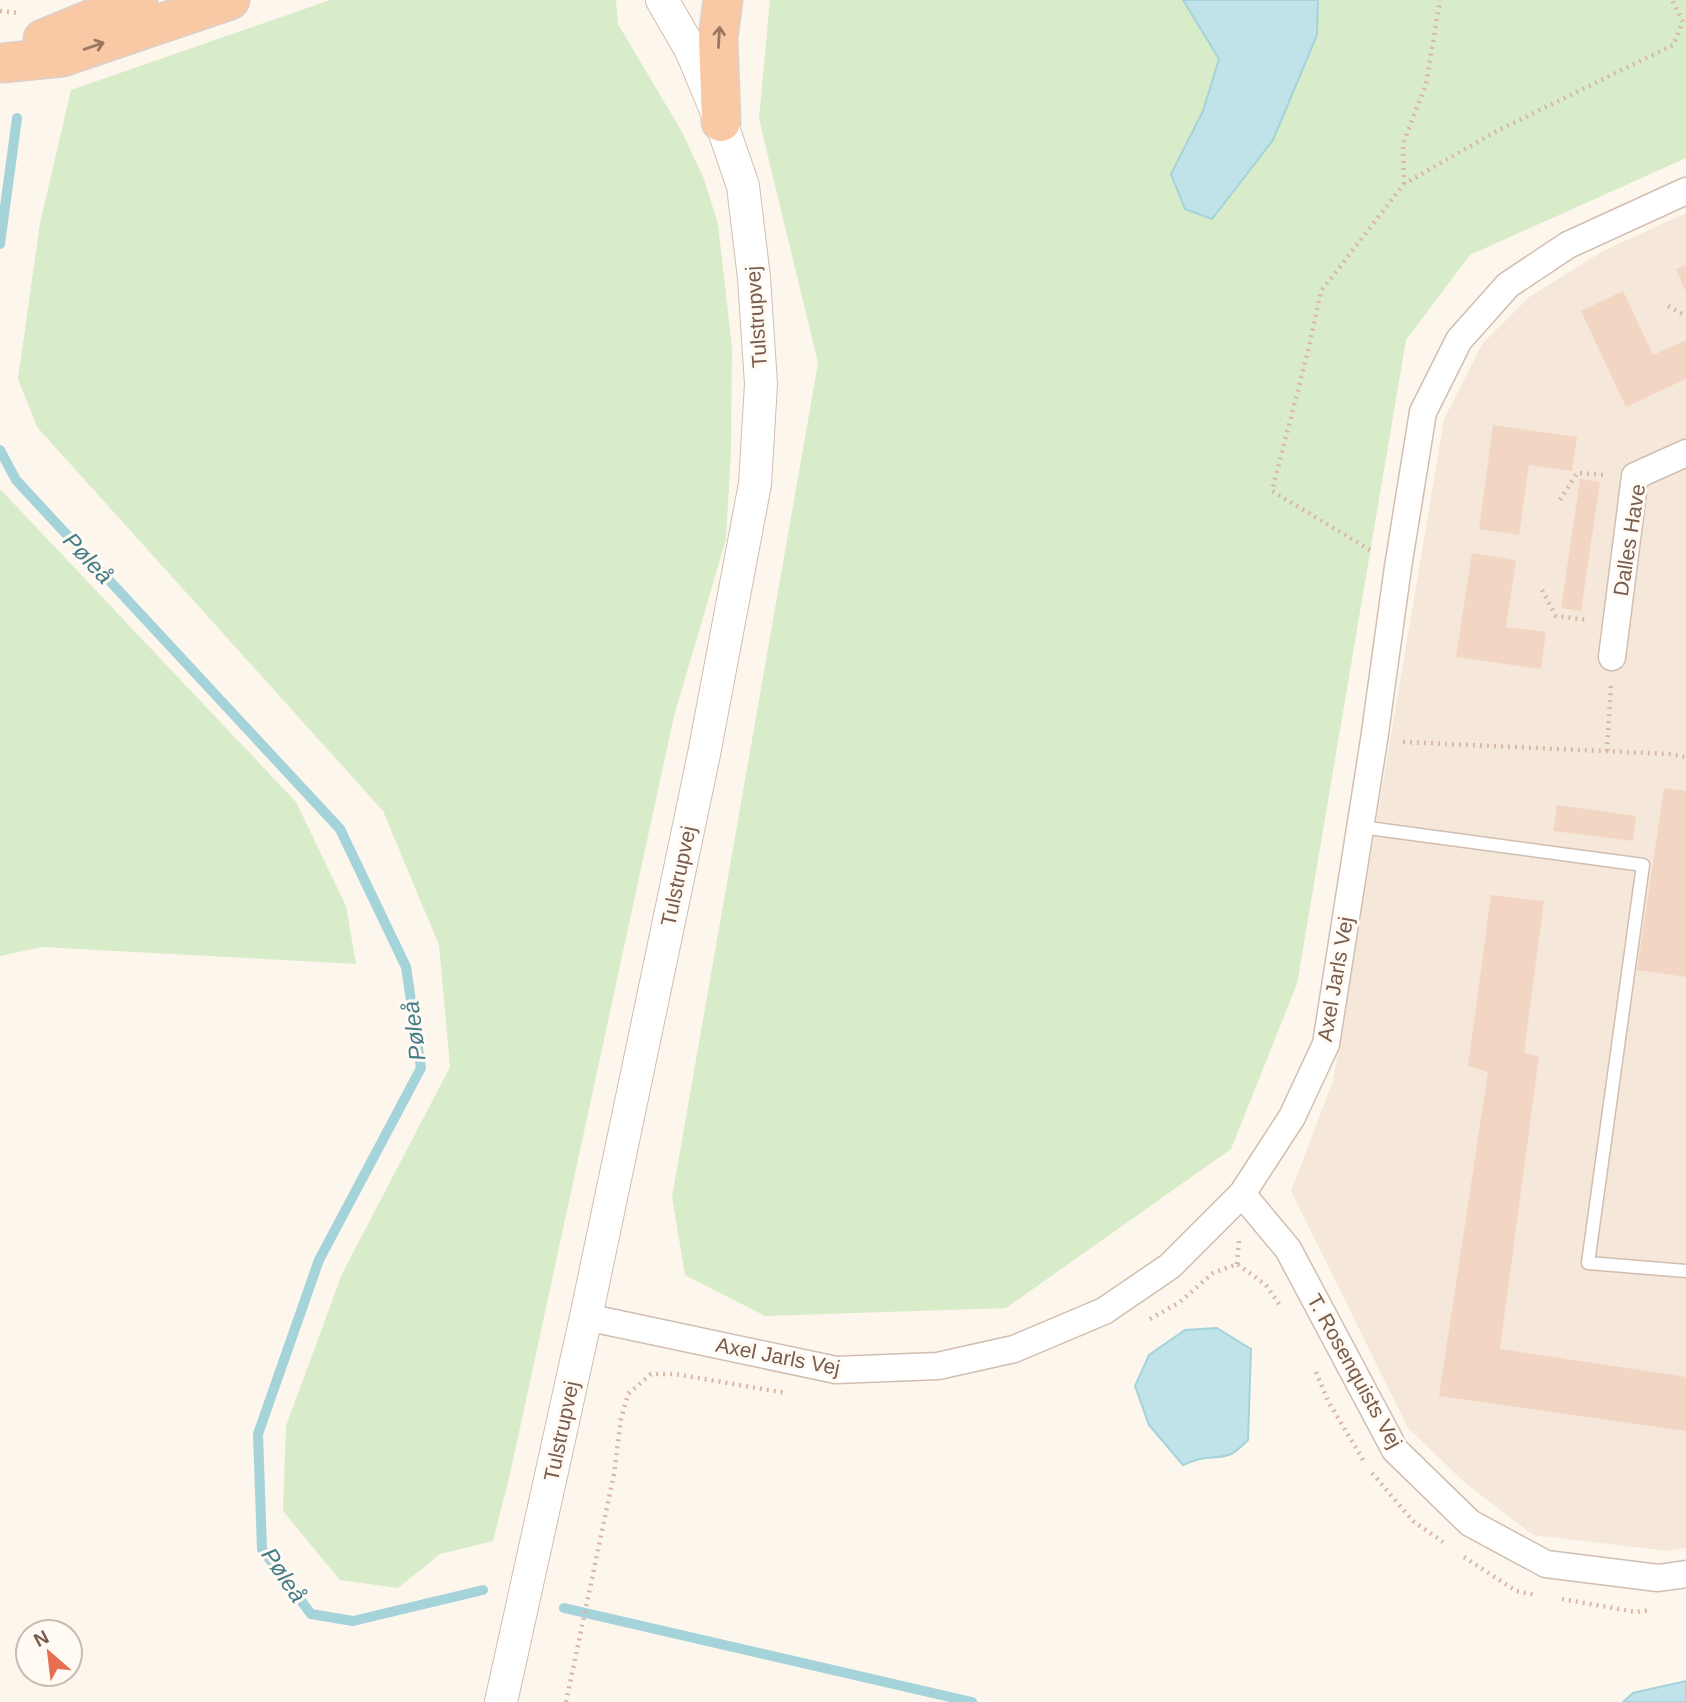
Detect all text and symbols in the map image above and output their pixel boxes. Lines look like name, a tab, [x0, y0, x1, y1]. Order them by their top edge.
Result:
one-way arrow	[712, 25, 725, 48]
one-way arrow	[82, 39, 104, 51]
street label: Tulstrupvej	[741, 265, 771, 369]
street label: Dalles Have	[1609, 482, 1649, 598]
water label: Pøleå	[58, 527, 118, 589]
street label: Tulstrupvej	[656, 824, 700, 928]
street label: Axel Jarls Vej	[1313, 915, 1357, 1043]
water label: Pøleå	[397, 999, 431, 1062]
street label: T. Rosenquists Vej	[1303, 1290, 1407, 1452]
street label: Axel Jarls Vej	[714, 1333, 842, 1379]
street label: Tulstrupvej	[539, 1379, 583, 1483]
water label: Pøleå	[256, 1543, 312, 1607]
north arrow	[14, 1618, 84, 1688]
text: N	[30, 1626, 52, 1651]

